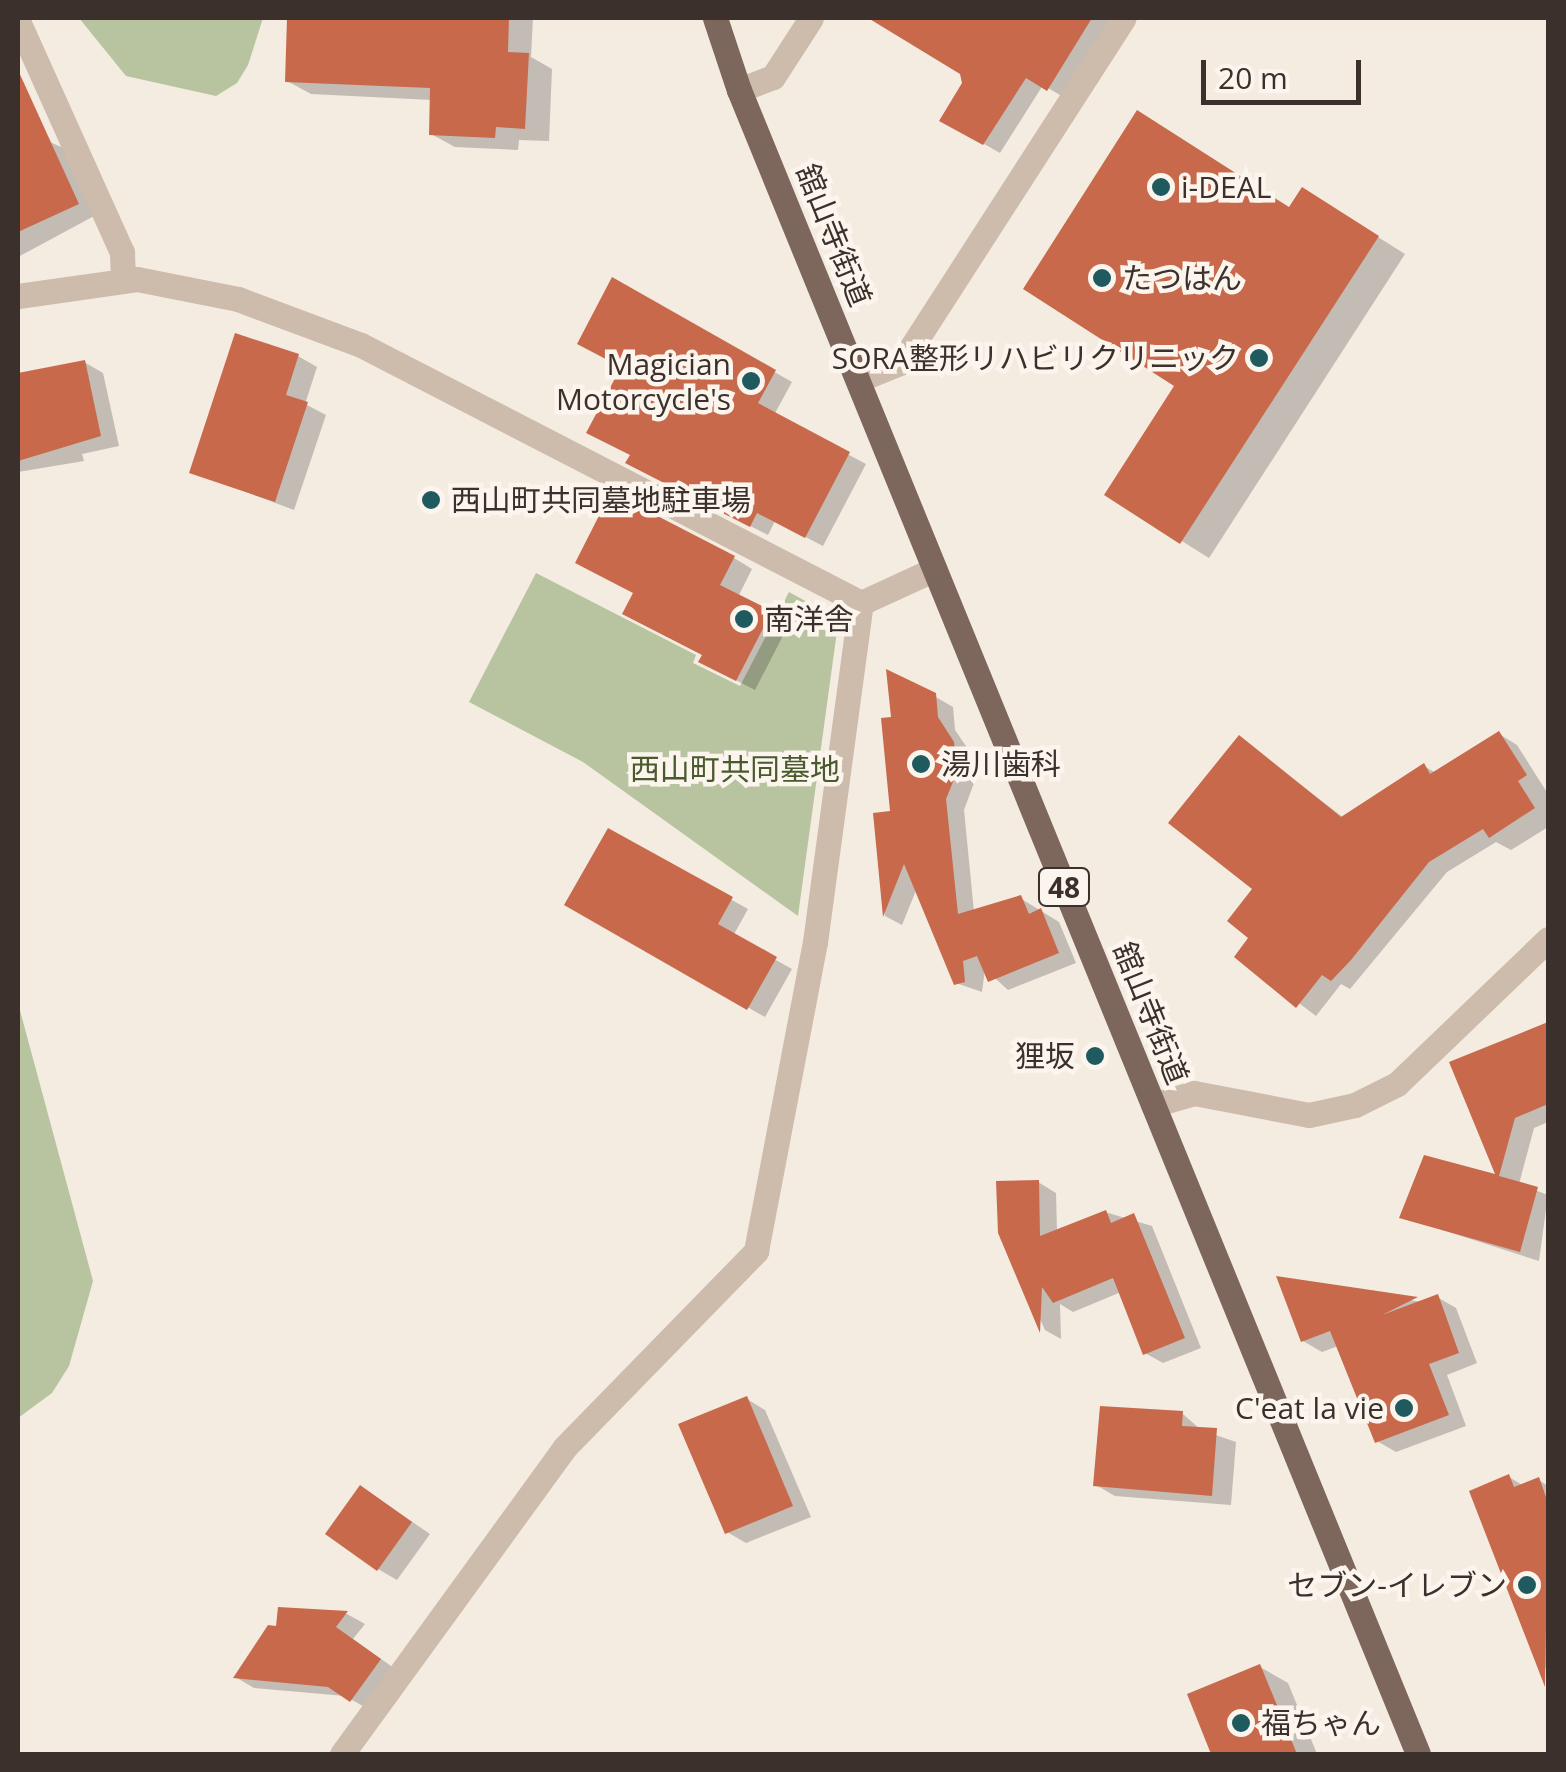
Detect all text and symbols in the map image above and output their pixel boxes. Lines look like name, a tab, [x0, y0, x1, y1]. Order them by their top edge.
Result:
scale bar	[1206, 40, 1366, 102]
text: 20 m	[1218, 57, 1288, 98]
street label: 舘山寺街道	[789, 159, 879, 311]
place label: i-DEAL	[1181, 169, 1271, 205]
marker: i-DEAL	[1150, 176, 1172, 198]
place label: たつはん	[1122, 260, 1242, 296]
marker: たつはん	[1091, 267, 1113, 289]
place label: SORA整形リハビリクリニック	[832, 340, 1239, 376]
place label: Magician Motorcycle's	[556, 346, 731, 416]
marker: SORA整形リハビリクリニック	[1248, 347, 1270, 369]
marker: Magician Motorcycle's	[740, 370, 762, 392]
place label: 西山町共同墓地駐車場	[451, 482, 751, 518]
marker: 西山町共同墓地駐車場	[420, 489, 442, 511]
place label: 南洋舎	[764, 601, 854, 637]
marker: 南洋舎	[733, 608, 755, 630]
place label: 湯川歯科	[941, 746, 1061, 782]
park label: 西山町共同墓地	[630, 751, 840, 787]
marker: 湯川歯科	[910, 753, 932, 775]
road number: 48	[1036, 864, 1092, 910]
street label: 舘山寺街道	[1106, 937, 1196, 1089]
place label: 狸坂	[1015, 1038, 1075, 1074]
marker: 狸坂	[1084, 1045, 1106, 1067]
place label: C'eat la vie	[1235, 1390, 1384, 1426]
marker: C'eat la vie	[1393, 1397, 1415, 1419]
place label: セブン-イレブン	[1287, 1567, 1507, 1603]
marker: セブン-イレブン	[1516, 1574, 1538, 1596]
place label: 福ちゃん	[1261, 1705, 1381, 1741]
marker: 福ちゃん	[1230, 1712, 1252, 1734]

